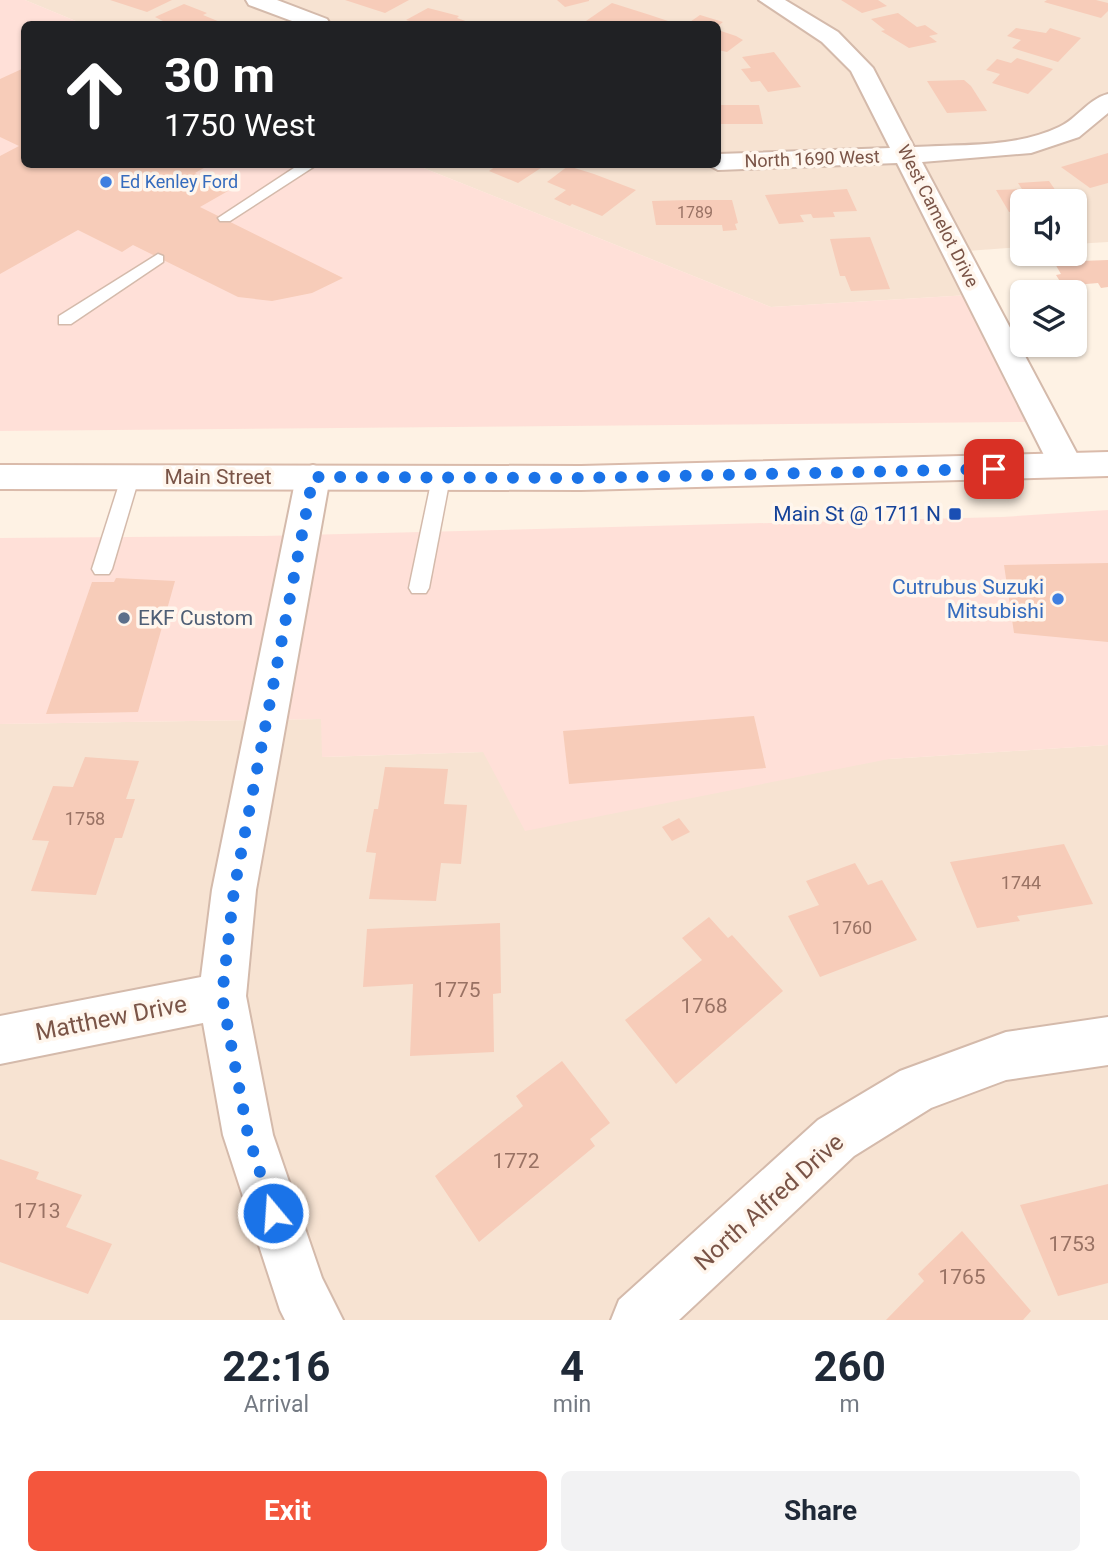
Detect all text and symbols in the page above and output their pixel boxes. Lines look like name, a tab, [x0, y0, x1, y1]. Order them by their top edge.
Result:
text: 30 m	[164, 47, 275, 104]
icon: ahead	[49, 49, 140, 140]
text: 1750 West	[164, 106, 316, 144]
street label: West Camelot Drive	[893, 141, 983, 291]
street label: North 1690 West	[744, 146, 880, 171]
place label: Ed Kenley Ford	[120, 171, 238, 192]
marker: Ed Kenley Ford	[98, 174, 114, 190]
map controls	[1010, 189, 1087, 357]
button: sound	[1010, 189, 1087, 266]
house number: 1789	[677, 203, 713, 222]
button: layers	[1010, 280, 1087, 357]
pin	[964, 439, 1024, 499]
icon: arrive	[975, 450, 1013, 488]
street label: Main Street	[164, 465, 272, 489]
place label: Main St @ 1711 N	[773, 502, 941, 526]
marker: Main St @ 1711 N	[947, 506, 963, 522]
place label: Cutrubus Suzuki Mitsubishi	[892, 575, 1044, 623]
marker: Cutrubus Suzuki Mitsubishi	[1050, 591, 1066, 607]
place label: EKF Custom	[138, 606, 253, 630]
marker: EKF Custom	[116, 610, 132, 626]
house number: 1758	[65, 808, 105, 829]
house number: 1744	[1001, 872, 1041, 893]
house number: 1760	[832, 917, 872, 938]
house number: 1775	[433, 978, 481, 1002]
street label: Matthew Drive	[33, 990, 189, 1046]
house number: 1768	[680, 994, 728, 1018]
street label: North Alfred Drive	[689, 1128, 849, 1276]
house number: 1772	[492, 1149, 540, 1173]
position arrow	[236, 1176, 310, 1250]
house number: 1713	[13, 1199, 61, 1223]
house number: 1753	[1048, 1232, 1096, 1256]
house number: 1765	[938, 1265, 986, 1289]
text: 22:16	[222, 1342, 330, 1391]
text: 4	[560, 1342, 584, 1391]
text: 260	[813, 1342, 886, 1391]
text: Arrival	[244, 1391, 309, 1418]
text: min	[553, 1391, 591, 1418]
text: m	[840, 1391, 860, 1418]
button: Exit	[28, 1471, 547, 1551]
button: Share	[561, 1471, 1080, 1551]

